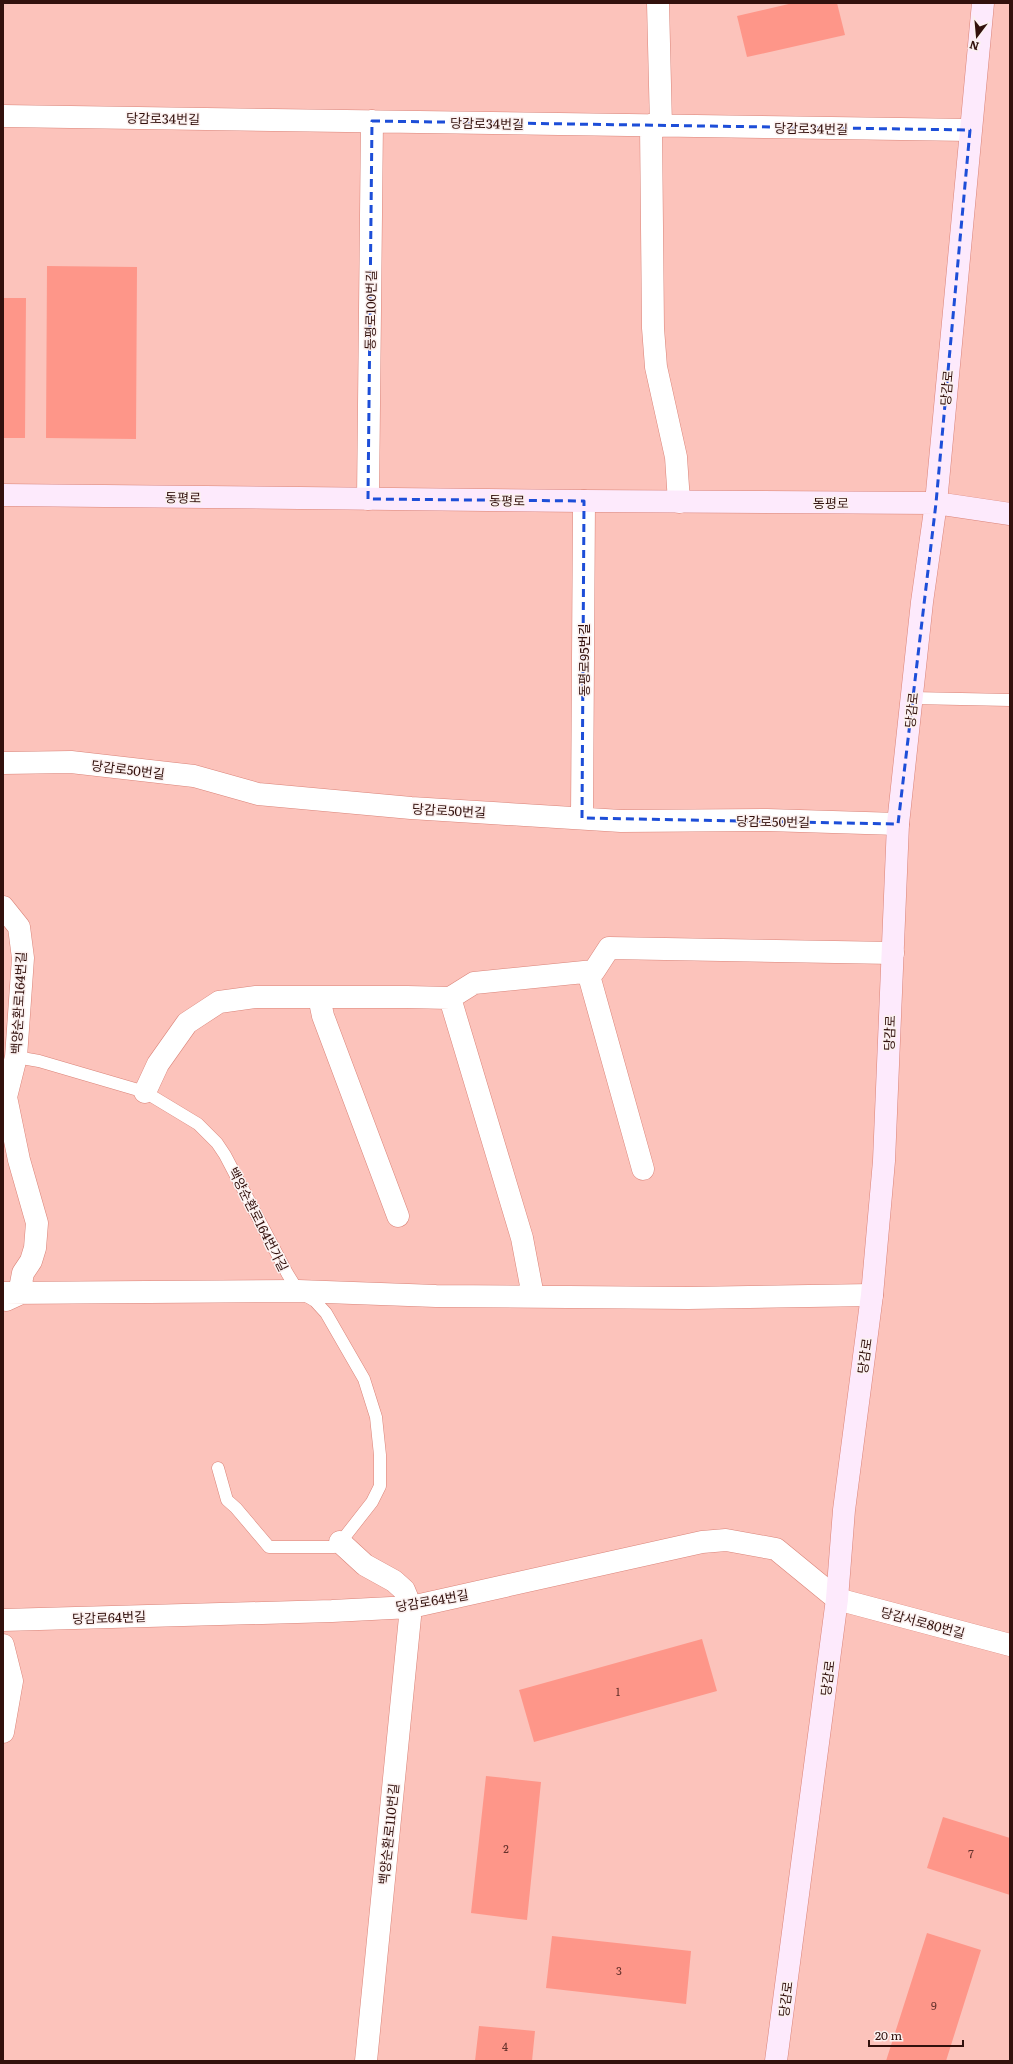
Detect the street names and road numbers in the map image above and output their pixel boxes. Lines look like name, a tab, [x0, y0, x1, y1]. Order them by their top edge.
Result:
street label: 당감로34번길	[126, 108, 200, 128]
street label: 당감로34번길	[450, 113, 524, 133]
street label: 당감로34번길	[774, 118, 848, 138]
street label: 동평로100번길	[360, 270, 380, 350]
street label: 당감로	[935, 369, 957, 407]
street label: 동평로	[165, 487, 201, 507]
street label: 동평로	[489, 490, 525, 510]
street label: 동평로	[813, 493, 849, 512]
street label: 동평로95번길	[574, 623, 593, 697]
street label: 당감로	[900, 691, 922, 729]
street label: 당감로50번길	[90, 755, 166, 783]
street label: 당감로50번길	[412, 799, 486, 821]
street label: 당감로50번길	[736, 811, 810, 831]
street label: 백양순환로164번길	[6, 951, 30, 1055]
street label: 당감로	[879, 1015, 899, 1051]
street label: 백양순환로164번가길	[224, 1163, 294, 1275]
street label: 당감로	[852, 1337, 876, 1375]
street label: 당감로64번길	[394, 1584, 470, 1616]
street label: 당감서로80번길	[879, 1602, 967, 1642]
street label: 당감로64번길	[72, 1606, 146, 1628]
street label: 당감로	[815, 1659, 839, 1697]
street label: 백양순환로110번길	[373, 1782, 403, 1886]
street label: 당감로	[773, 1980, 797, 2018]

